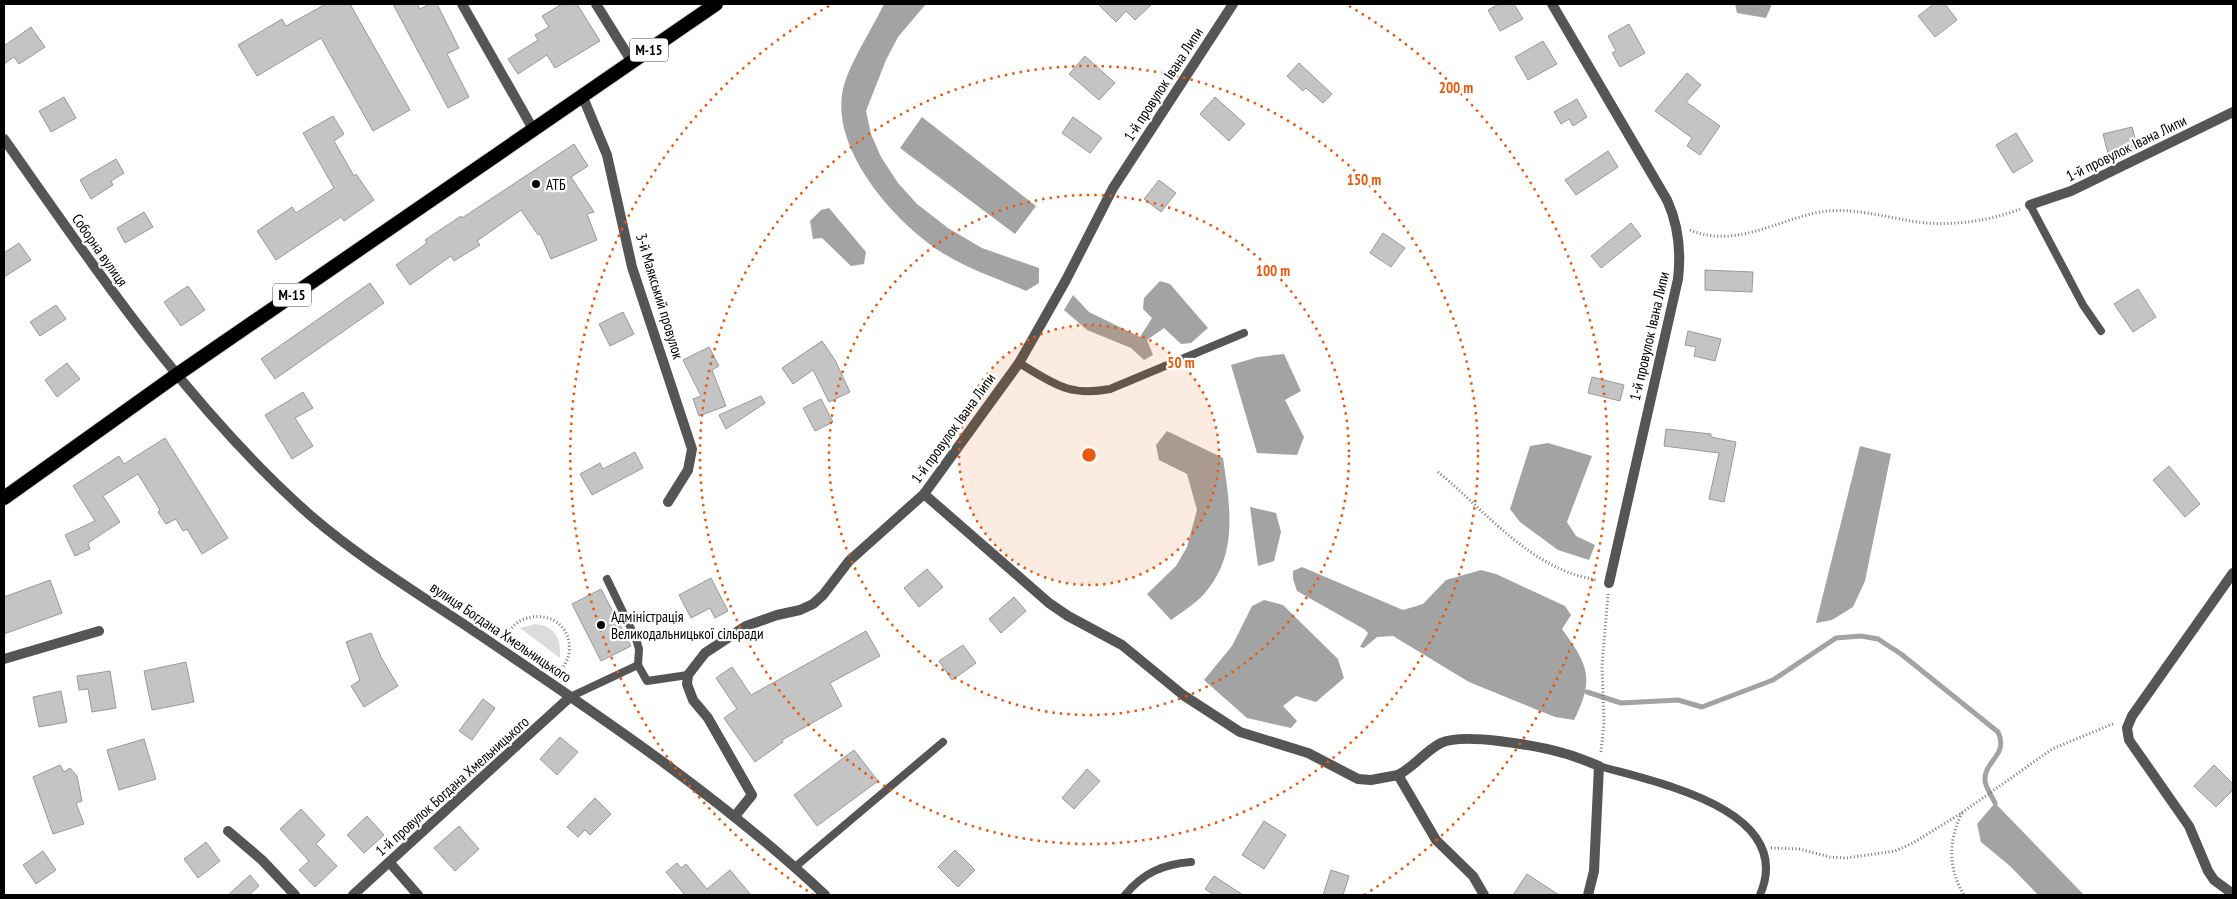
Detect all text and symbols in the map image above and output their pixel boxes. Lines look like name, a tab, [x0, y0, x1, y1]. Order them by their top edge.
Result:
street label: 1-й провулок Івана Липи	[1119, 24, 1207, 144]
road number: М-15	[630, 38, 668, 62]
text: 200 m	[1439, 78, 1473, 97]
street label: 1-й провулок Івана Липи	[2063, 111, 2189, 185]
text: 150 m	[1347, 170, 1381, 189]
place label: АТБ	[546, 175, 566, 194]
marker: АТБ	[530, 178, 542, 190]
street label: Соборна вулиця	[68, 210, 132, 290]
street label: 3-й Маякський провулок	[632, 231, 688, 361]
text: 100 m	[1256, 261, 1290, 280]
street label: 1-й провулок Івана Липи	[1625, 270, 1673, 402]
road number: М-15	[273, 284, 311, 306]
text: 50 m	[1167, 353, 1195, 372]
street label: 1-й провулок Івана Липи	[907, 369, 999, 487]
centre of rings	[1080, 446, 1098, 464]
street label: вулиця Богдана Хмельницького	[427, 578, 575, 686]
place label: Адміністрація Великодальницької сільради	[611, 607, 763, 643]
marker: Адміністрація Великодальницької сільради	[595, 619, 607, 631]
street label: 1-й провулок Богдана Хмельницького	[371, 712, 533, 860]

